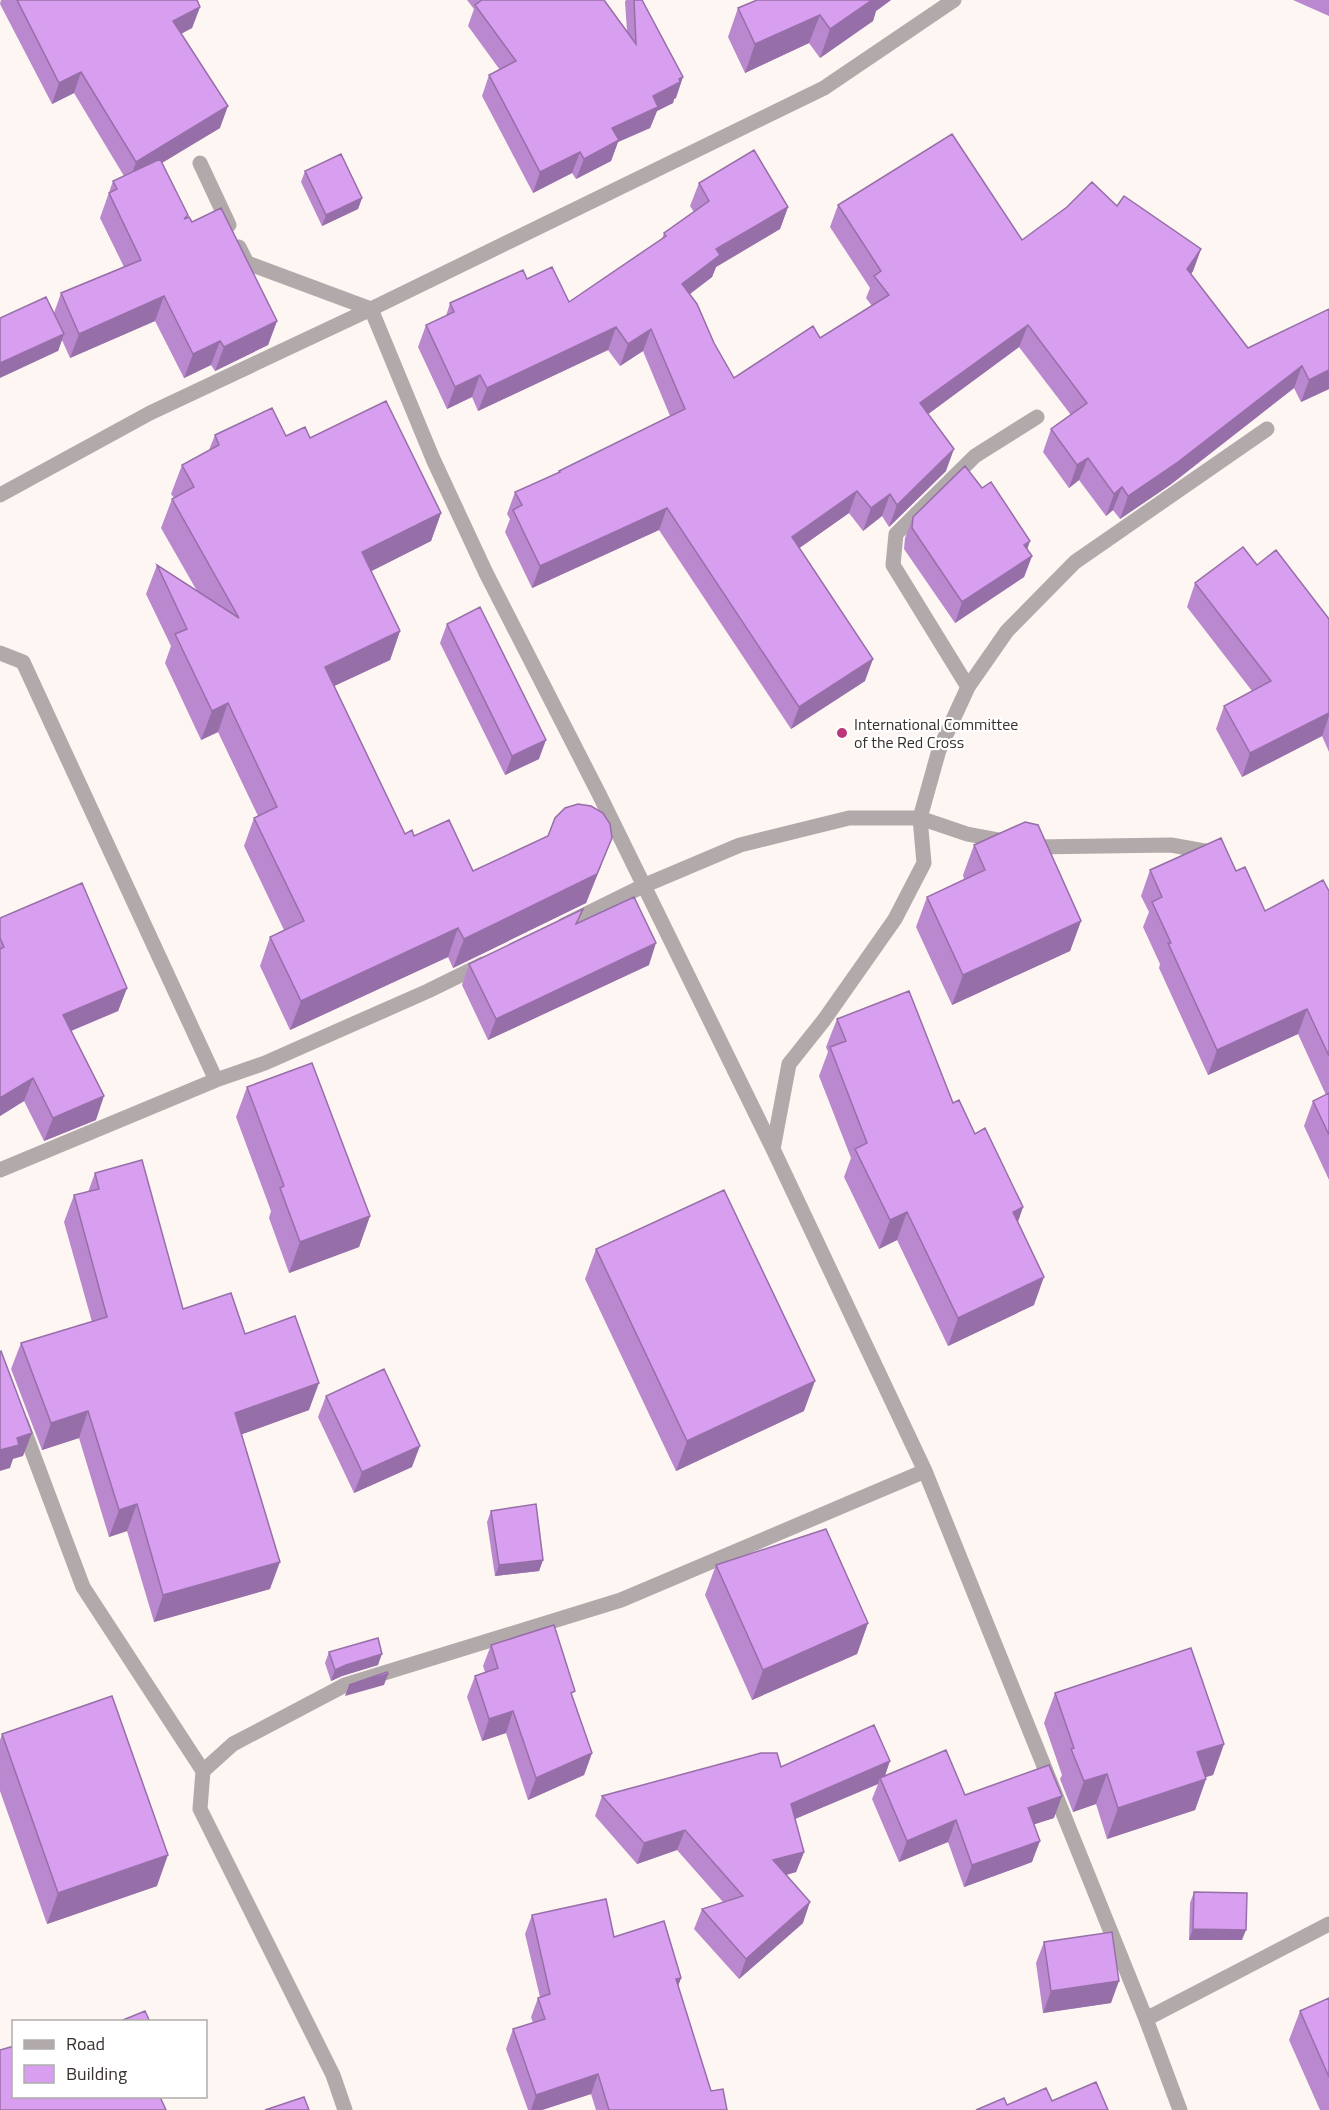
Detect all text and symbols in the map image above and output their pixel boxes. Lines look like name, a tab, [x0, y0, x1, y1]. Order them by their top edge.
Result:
place label: International Committee of the Red Cross	[854, 712, 1018, 754]
marker: International Committee of the Red Cross	[835, 726, 849, 740]
legend	[12, 2020, 207, 2098]
text: Road	[66, 2030, 105, 2057]
text: Building	[66, 2060, 127, 2087]

